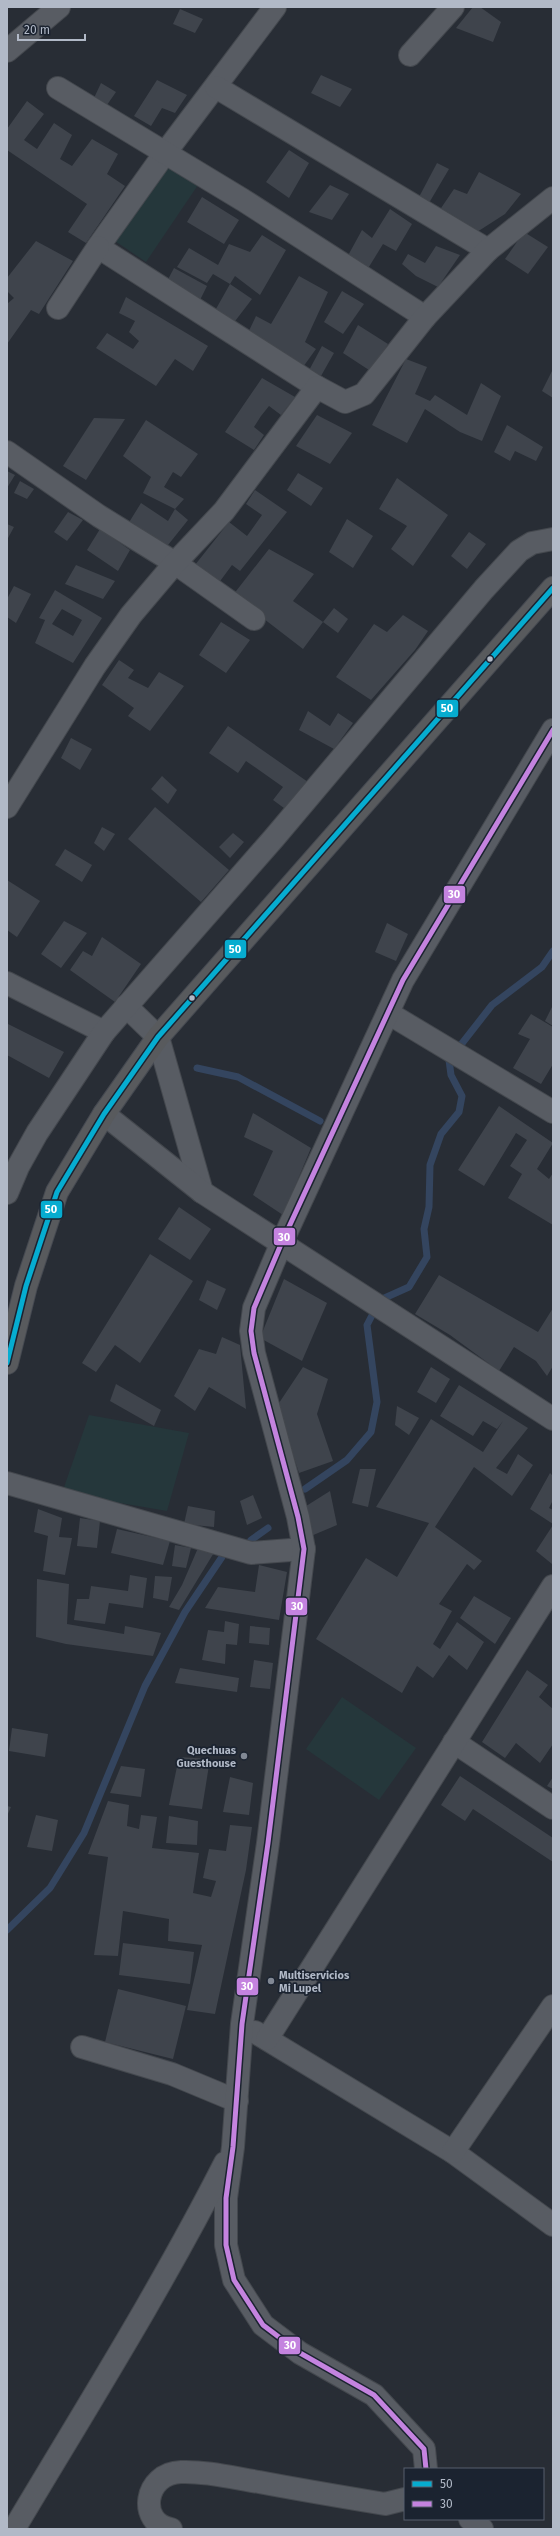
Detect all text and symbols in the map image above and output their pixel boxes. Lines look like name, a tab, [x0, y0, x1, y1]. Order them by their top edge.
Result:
scale bar	[18, 16, 85, 42]
text: 20 m	[24, 23, 50, 37]
unlabelled marker	[485, 654, 495, 664]
line badge: 50	[436, 699, 459, 718]
text: 50	[441, 702, 454, 715]
line badge: 30	[443, 885, 466, 904]
text: 30	[447, 888, 461, 901]
line badge: 50	[224, 939, 247, 959]
text: 50	[229, 943, 242, 956]
unlabelled marker	[187, 993, 197, 1003]
line badge: 50	[40, 1200, 63, 1219]
text: 50	[45, 1203, 58, 1216]
line badge: 30	[273, 1227, 296, 1246]
text: 30	[277, 1231, 291, 1244]
line badge: 30	[285, 1597, 308, 1616]
text: 30	[290, 1600, 304, 1613]
place label: Quechuas Guesthouse	[177, 1744, 237, 1770]
marker: Quechuas Guesthouse	[239, 1751, 249, 1761]
place label: Multiservicios Mi Lupel	[279, 1969, 350, 1995]
marker: Multiservicios Mi Lupel	[266, 1976, 276, 1986]
line badge: 30	[236, 1977, 259, 1996]
text: 30	[240, 1980, 254, 1993]
line badge: 30	[278, 2336, 301, 2355]
text: 30	[283, 2339, 297, 2352]
legend	[404, 2468, 544, 2520]
text: 50	[440, 2477, 453, 2491]
text: 30	[440, 2497, 453, 2511]

